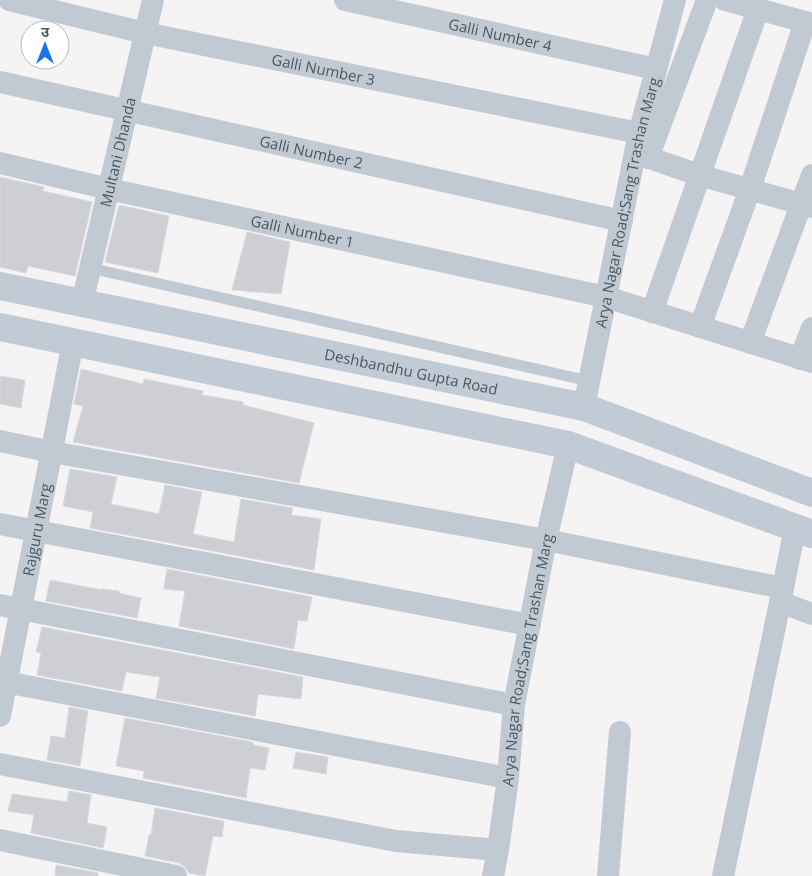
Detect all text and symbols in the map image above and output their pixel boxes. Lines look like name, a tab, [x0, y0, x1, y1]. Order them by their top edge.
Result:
street label: Galli Number 4	[447, 13, 554, 56]
north arrow	[20, 20, 70, 70]
text: उ	[41, 22, 50, 41]
street label: Galli Number 3	[270, 49, 377, 89]
street label: Arya Nagar Road;Sang Trashan Marg	[590, 75, 664, 330]
street label: Multani Dhanda	[95, 95, 140, 209]
street label: Galli Number 2	[258, 130, 365, 173]
street label: Galli Number 1	[249, 210, 356, 252]
street label: Deshbandhu Gupta Road	[323, 343, 500, 399]
street label: Rajguru Marg	[18, 481, 55, 578]
street label: Arya Nagar Road;Sang Trashan Marg	[497, 531, 557, 787]

